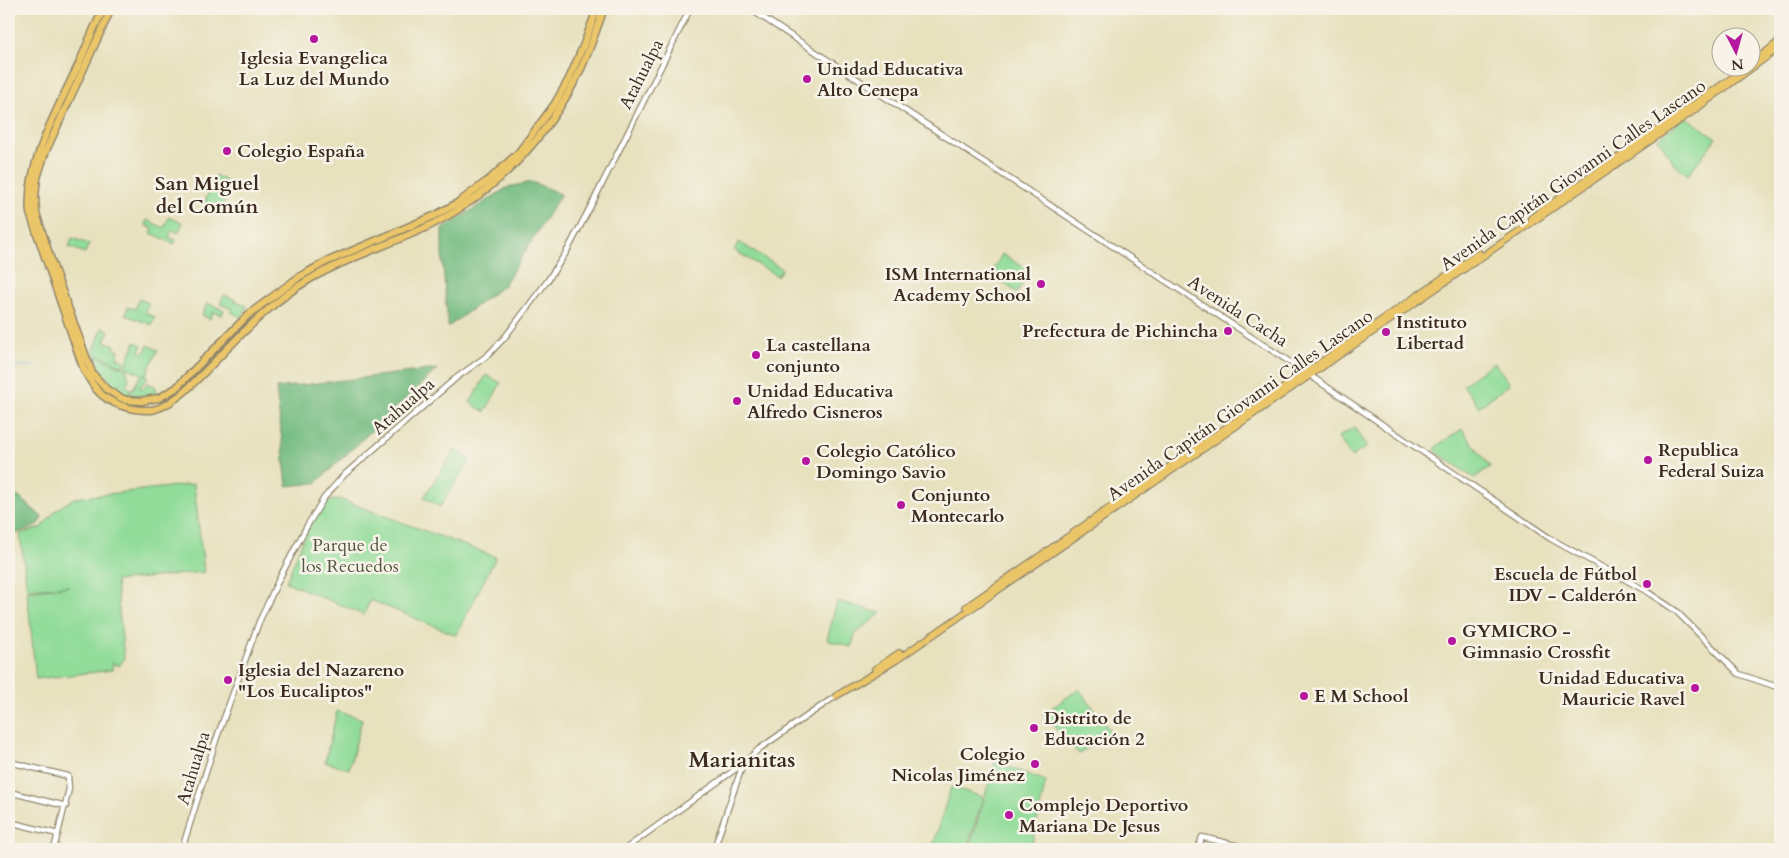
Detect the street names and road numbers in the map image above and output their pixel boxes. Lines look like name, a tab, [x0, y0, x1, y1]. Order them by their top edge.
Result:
street label: Atahualpa	[613, 35, 670, 114]
street label: Avenida Capitán Giovanni Calles Lascano	[1435, 74, 1711, 277]
street label: Avenida Cacha	[1183, 270, 1293, 353]
street label: Avenida Capitán Giovanni Calles Lascano	[1102, 304, 1378, 507]
street label: Atahualpa	[367, 372, 440, 441]
street label: Atahualpa	[170, 728, 217, 808]

